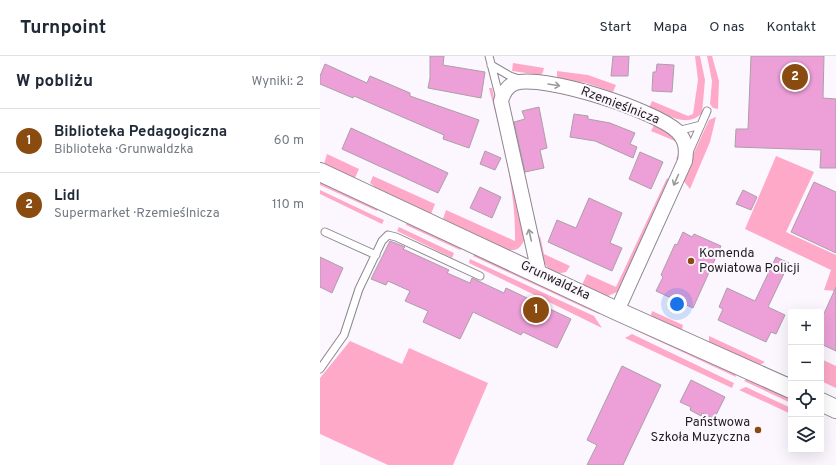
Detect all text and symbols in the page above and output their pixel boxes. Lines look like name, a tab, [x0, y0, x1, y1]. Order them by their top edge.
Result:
text: Turnpoint	[20, 16, 106, 40]
text: Start	[599, 19, 631, 36]
text: Mapa	[653, 19, 687, 36]
text: O nas	[709, 19, 745, 36]
text: Kontakt	[767, 19, 816, 36]
pin: 2	[782, 62, 808, 92]
text: W pobliżu	[16, 71, 93, 93]
text: Wyniki: 2	[251, 74, 304, 90]
one-way arrow	[547, 81, 560, 89]
street label: Rzemieślnicza	[578, 84, 662, 128]
text: Biblioteka Pedagogiczna	[54, 123, 227, 142]
text: 1	[26, 133, 32, 149]
text: 60 m	[274, 133, 304, 149]
text: Biblioteka · Grunwaldzka	[54, 142, 193, 158]
one-way arrow	[672, 173, 679, 185]
text: Lidl	[54, 187, 80, 206]
text: 2	[25, 197, 33, 213]
text: 110 m	[272, 197, 304, 213]
text: Supermarket · Rzemieślnicza	[54, 206, 220, 222]
one-way arrow	[526, 229, 534, 242]
place label: Komenda Powiatowa Policji	[699, 246, 800, 277]
marker: Komenda Powiatowa Policji	[686, 256, 696, 266]
street label: Grunwaldzka	[518, 258, 592, 304]
your location	[667, 294, 687, 314]
pin: 1	[523, 295, 549, 325]
map controls	[788, 309, 824, 453]
button: +	[788, 309, 824, 345]
button: −	[788, 345, 824, 381]
button: locate	[788, 381, 824, 417]
place label: Państwowa Szkoła Muzyczna	[650, 415, 750, 446]
button: layers	[788, 417, 824, 453]
marker: Państwowa Szkoła Muzyczna	[753, 425, 763, 435]

